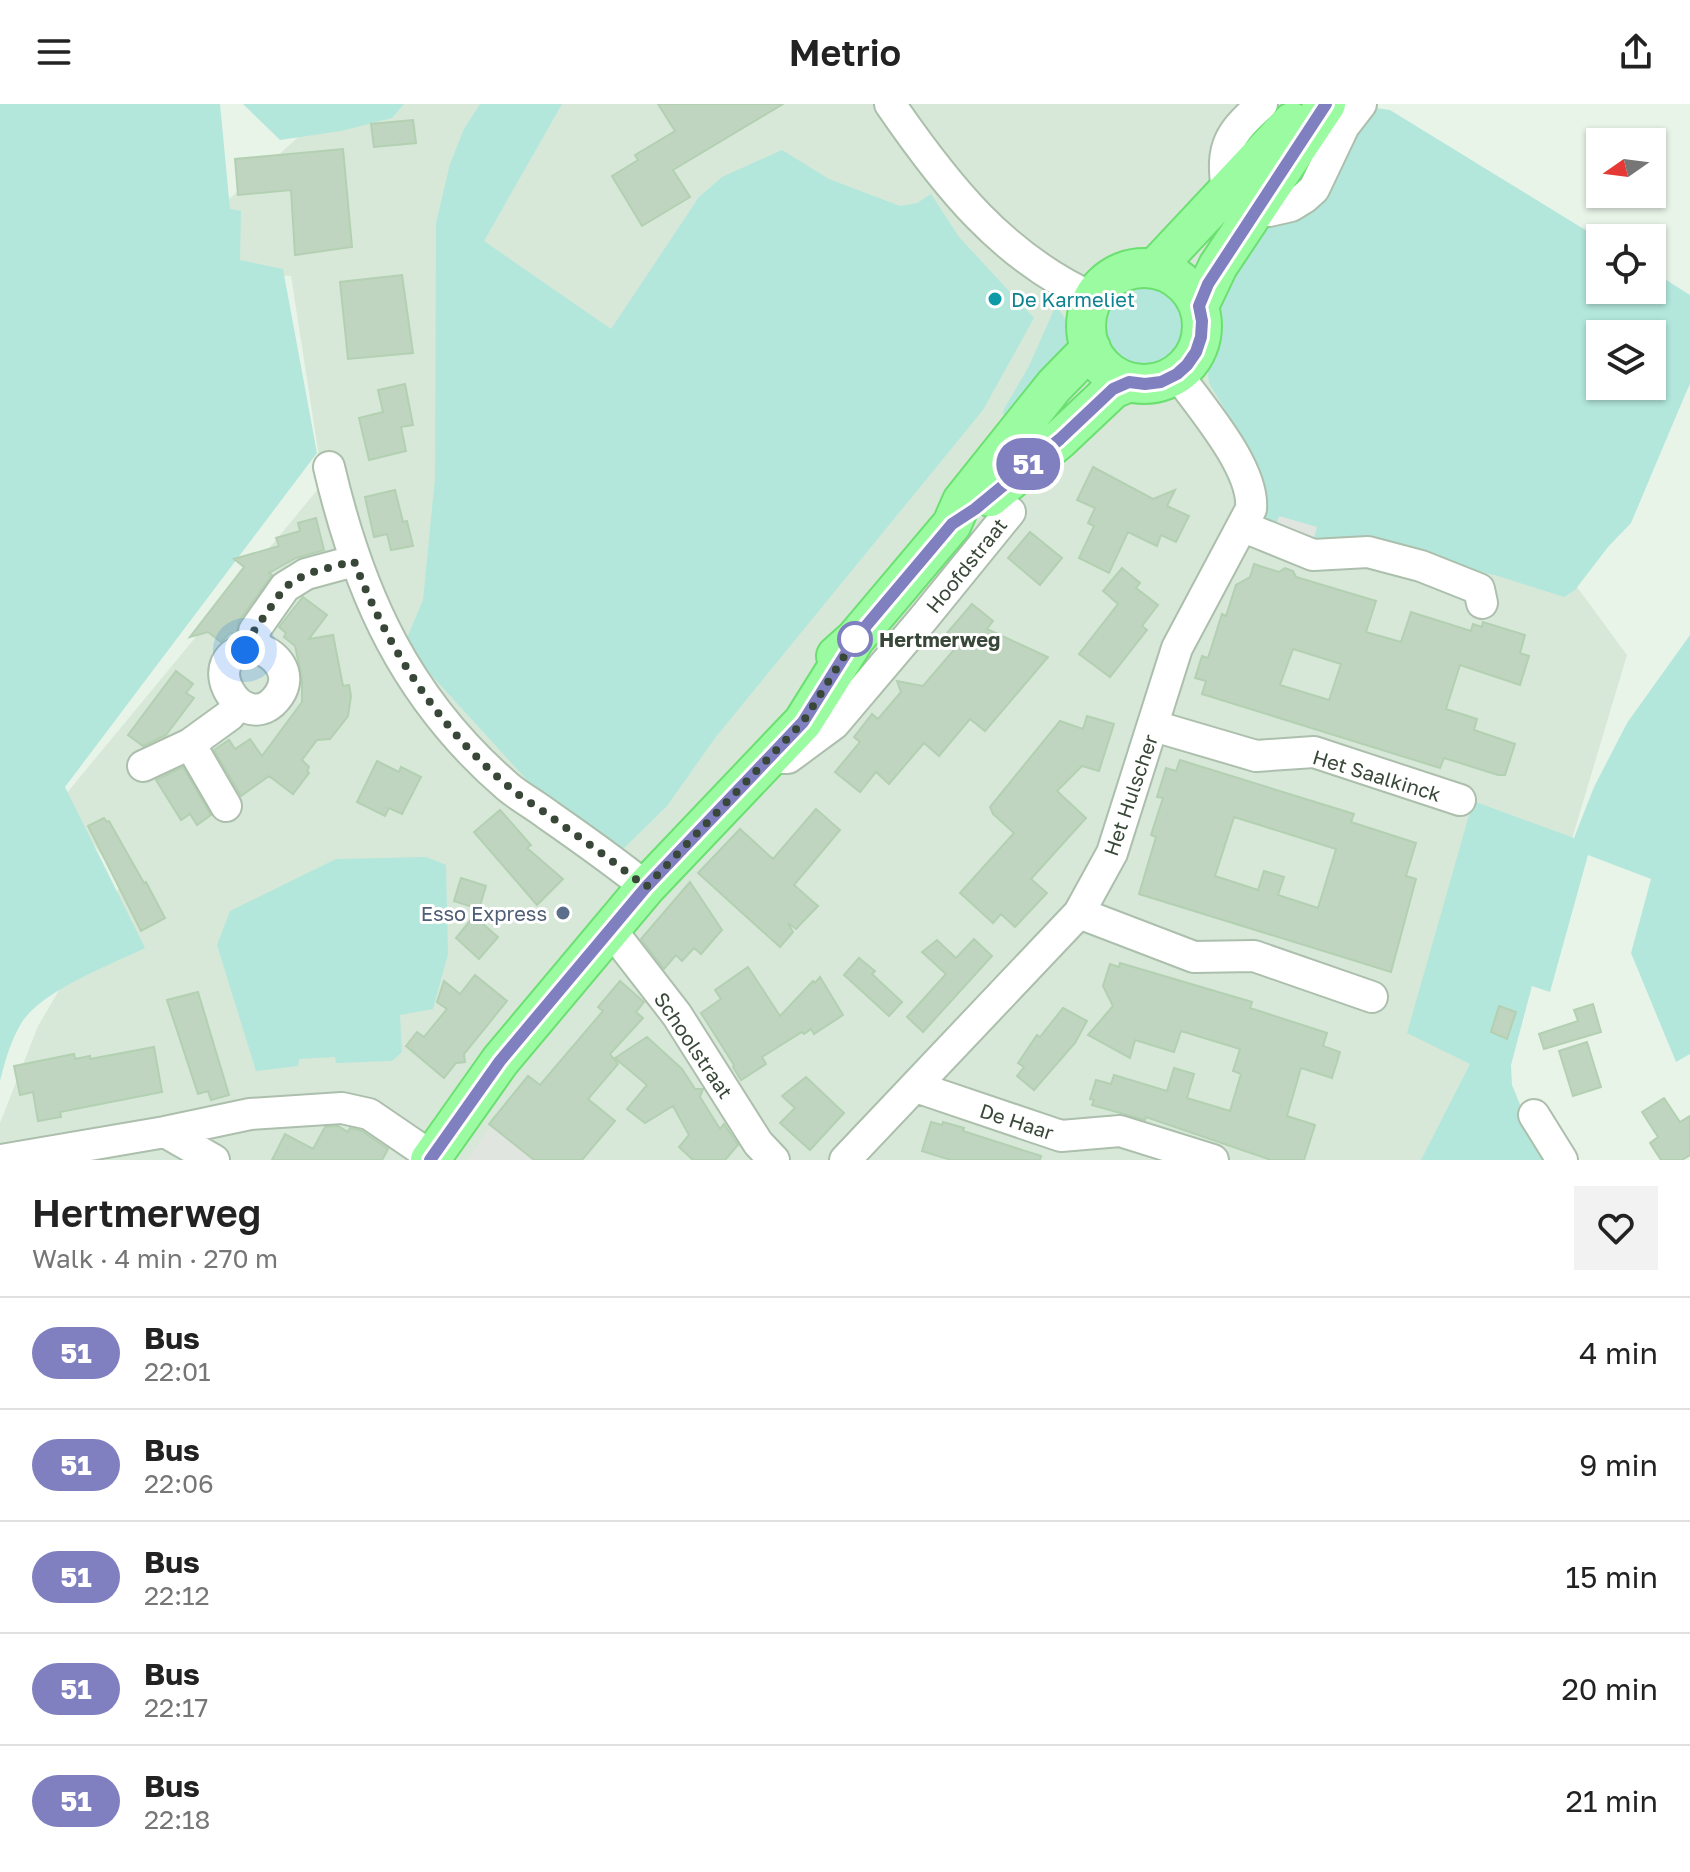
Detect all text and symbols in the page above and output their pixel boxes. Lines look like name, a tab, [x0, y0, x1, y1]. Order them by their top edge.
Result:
icon: menu	[32, 30, 76, 74]
icon: share	[1614, 30, 1658, 74]
text: Metrio	[789, 31, 901, 74]
north arrow	[1586, 128, 1666, 208]
map controls	[1586, 128, 1666, 400]
button: locate	[1586, 224, 1666, 304]
place label: De Karmeliet	[1011, 287, 1135, 311]
marker: De Karmeliet	[986, 290, 1004, 308]
button: layers	[1586, 320, 1666, 400]
line badge: 51	[992, 438, 1064, 490]
text: 51	[1012, 447, 1044, 480]
street label: Hoofdstraat	[920, 513, 1012, 617]
marker: Hertmerweg	[838, 622, 872, 656]
place label: Hertmerweg	[879, 627, 1000, 651]
your location	[225, 630, 265, 670]
street label: Het Hulscher	[1098, 731, 1162, 859]
street label: Het Saalkinck	[1310, 744, 1444, 806]
place label: Esso Express	[421, 901, 547, 925]
marker: Esso Express	[554, 904, 572, 922]
street label: Schoolstraat	[650, 987, 738, 1103]
street label: De Haar	[977, 1098, 1057, 1144]
button: heart	[1574, 1186, 1658, 1270]
text: Hertmerweg	[32, 1190, 261, 1235]
text: Walk · 4 min · 270 m	[32, 1243, 278, 1274]
text: Bus	[144, 1320, 200, 1356]
text: 4 min	[1579, 1335, 1658, 1371]
text: 51	[60, 1336, 92, 1369]
text: 22:01	[144, 1356, 211, 1387]
text: Bus	[144, 1432, 200, 1468]
text: 9 min	[1579, 1447, 1658, 1483]
text: 51	[60, 1448, 92, 1481]
text: 22:06	[144, 1468, 214, 1499]
text: Bus	[144, 1544, 200, 1580]
text: 15 min	[1566, 1559, 1658, 1595]
text: 51	[60, 1560, 92, 1593]
text: 22:12	[144, 1580, 210, 1611]
text: Bus	[144, 1656, 200, 1692]
text: 20 min	[1561, 1671, 1658, 1707]
text: 51	[60, 1672, 92, 1705]
text: 22:17	[144, 1692, 208, 1723]
text: Bus	[144, 1768, 200, 1804]
text: 21 min	[1566, 1783, 1658, 1819]
text: 51	[60, 1784, 92, 1817]
text: 22:18	[144, 1804, 210, 1835]

